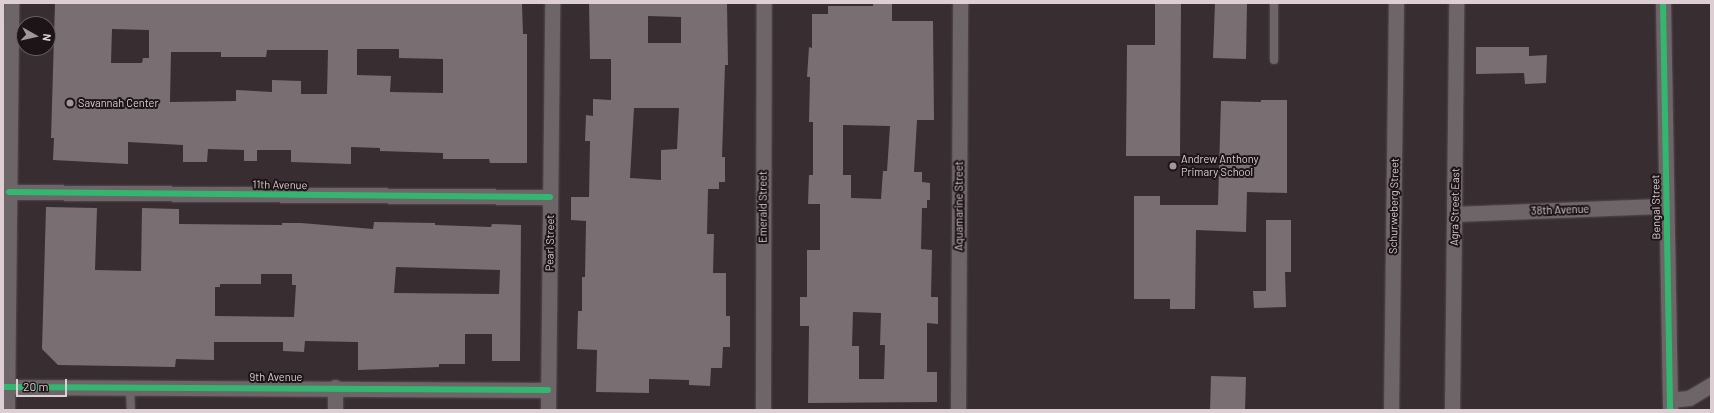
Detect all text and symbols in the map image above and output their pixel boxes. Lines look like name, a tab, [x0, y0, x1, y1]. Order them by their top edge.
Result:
north arrow	[16, 16, 56, 56]
text: N	[40, 33, 54, 42]
place label: Savannah Center	[78, 96, 158, 110]
marker: Savannah Center	[65, 98, 75, 108]
place label: Andrew Anthony Primary School	[1181, 153, 1259, 179]
street label: Schurweberg Street	[1387, 158, 1401, 254]
street label: Aquamarine Street	[952, 161, 966, 251]
marker: Andrew Anthony Primary School	[1168, 161, 1178, 171]
street label: Agra Street East	[1448, 168, 1462, 246]
street label: Emerald Street	[756, 171, 770, 243]
street label: Bengal Street	[1649, 174, 1663, 240]
street label: 11th Avenue	[252, 178, 308, 192]
street label: 38th Avenue	[1531, 202, 1589, 218]
street label: Pearl Street	[543, 215, 557, 271]
street label: 9th Avenue	[250, 370, 302, 384]
scale bar	[18, 371, 69, 397]
text: 20 m	[23, 379, 49, 393]

